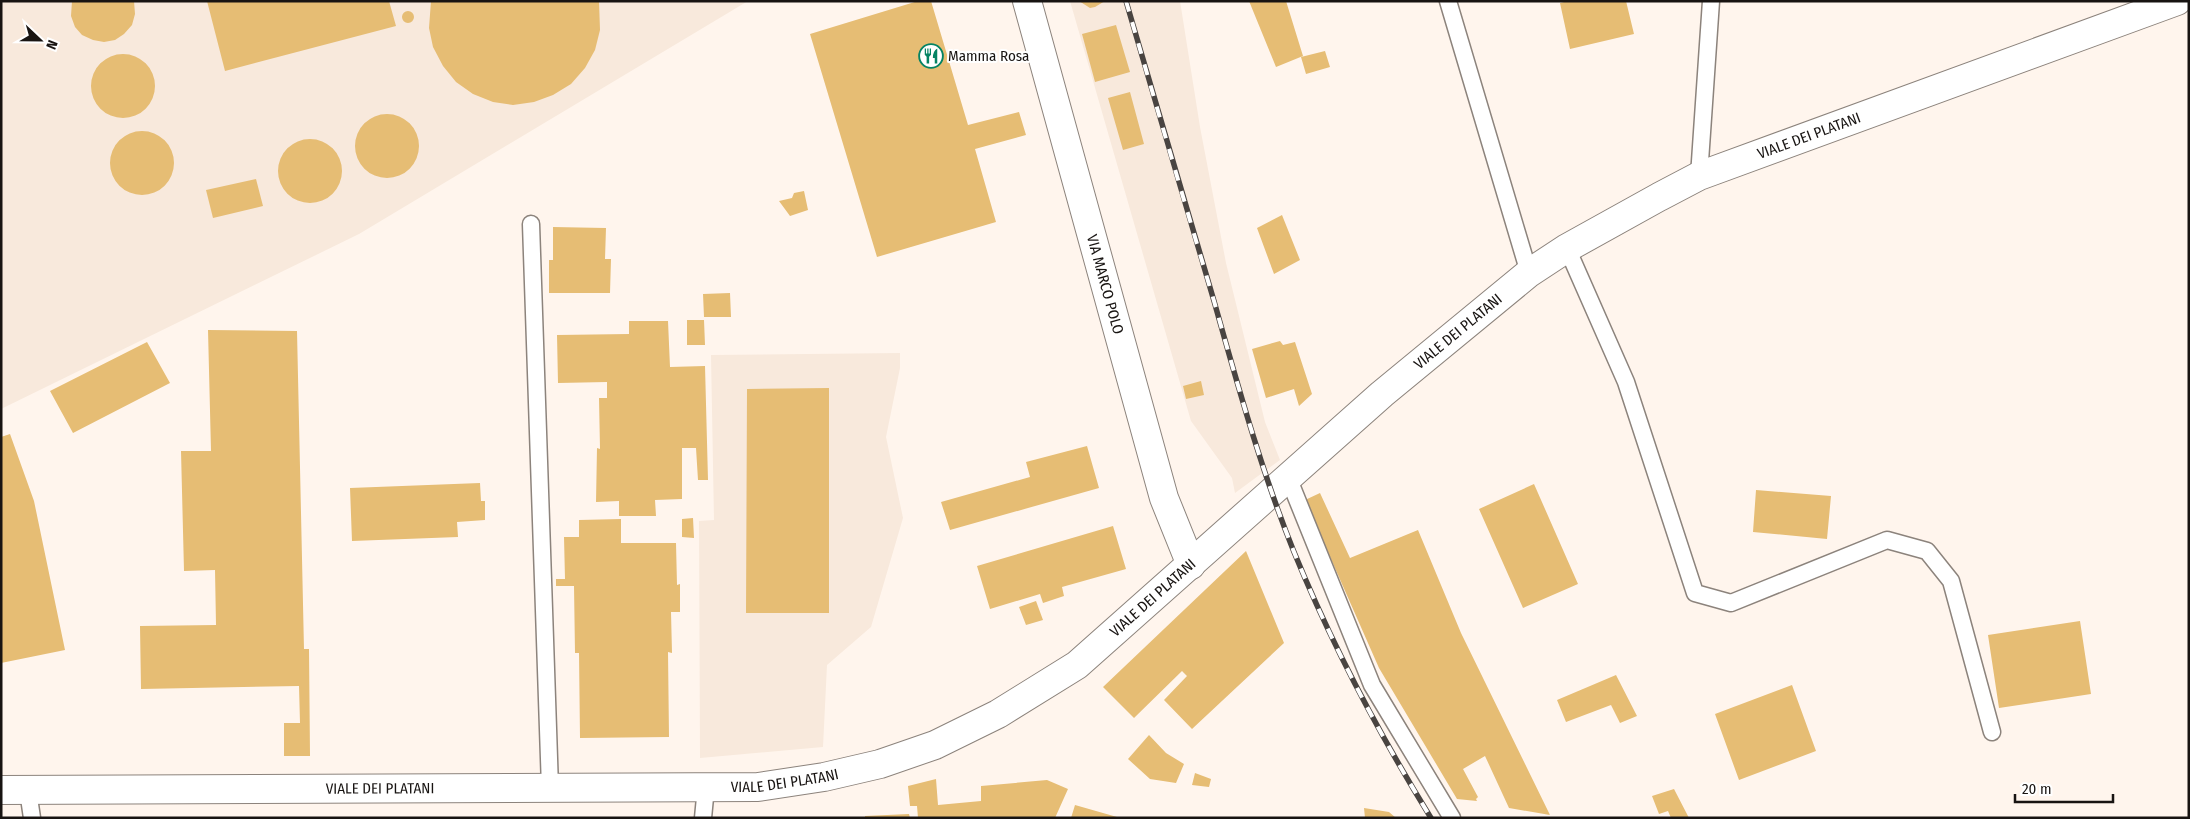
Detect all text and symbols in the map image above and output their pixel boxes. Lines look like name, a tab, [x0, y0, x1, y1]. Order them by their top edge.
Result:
north arrow	[15, 15, 65, 65]
text: N	[42, 38, 61, 52]
restaurant icon: Mamma Rosa	[918, 43, 944, 69]
place label: Mamma Rosa	[948, 47, 1029, 65]
street label: VIALE DEI PLATANI	[1755, 109, 1863, 163]
street label: VIA MARCO POLO	[1083, 233, 1127, 336]
street label: VIALE DEI PLATANI	[1410, 290, 1506, 373]
street label: VIALE DEI PLATANI	[1106, 555, 1199, 640]
street label: VIALE DEI PLATANI	[731, 765, 840, 796]
scale bar	[2015, 772, 2112, 804]
street label: VIALE DEI PLATANI	[326, 779, 434, 798]
text: 20 m	[2022, 780, 2052, 798]

